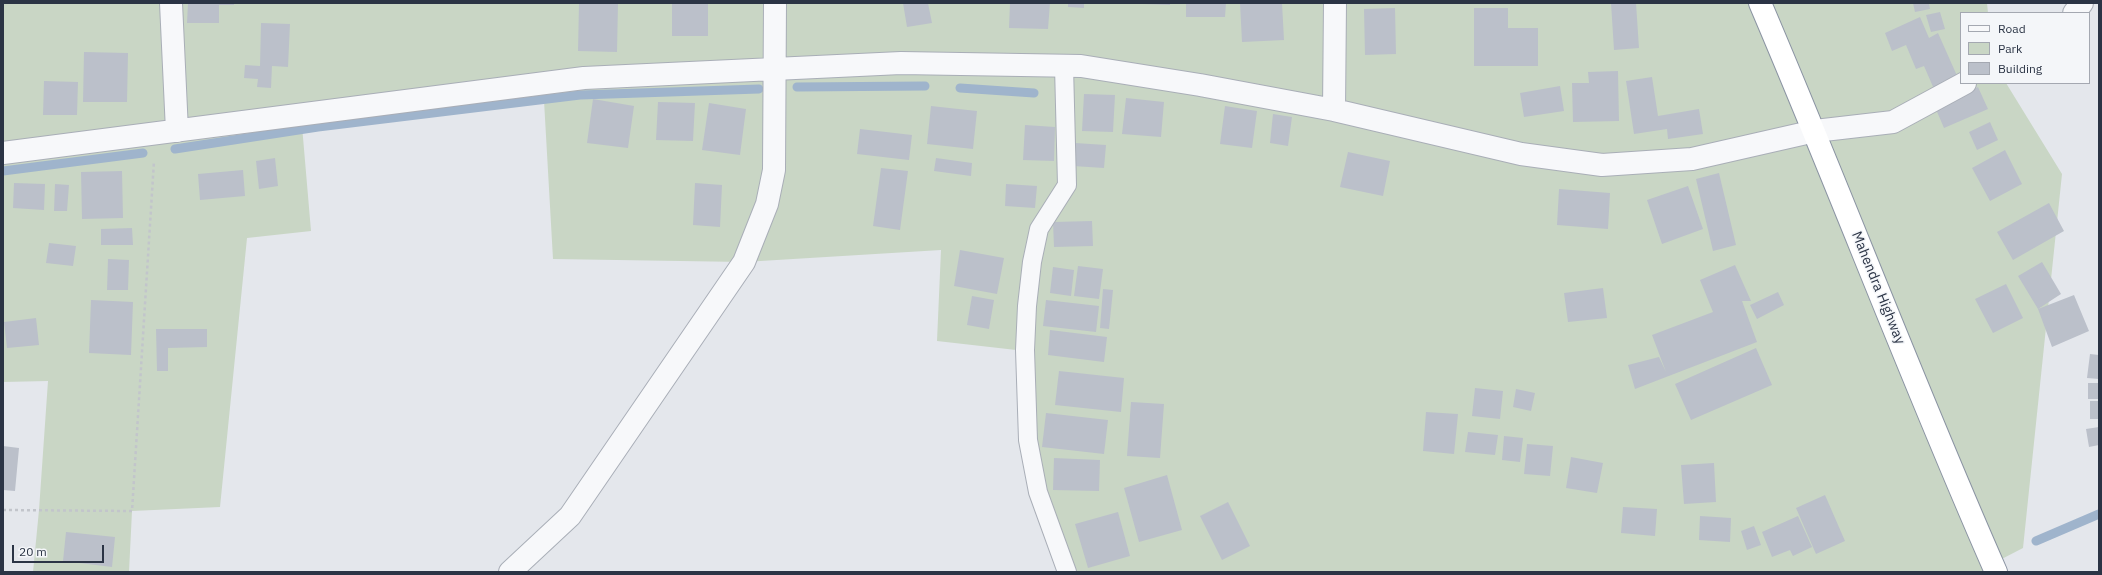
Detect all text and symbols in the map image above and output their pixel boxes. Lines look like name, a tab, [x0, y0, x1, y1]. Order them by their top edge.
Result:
legend	[1960, 12, 2090, 84]
text: Road	[1998, 21, 2026, 36]
text: Park	[1998, 41, 2022, 56]
text: Building	[1998, 61, 2042, 76]
street label: Mahendra Highway	[1848, 229, 1908, 347]
scale bar	[14, 537, 106, 563]
text: 20 m	[19, 544, 47, 559]

